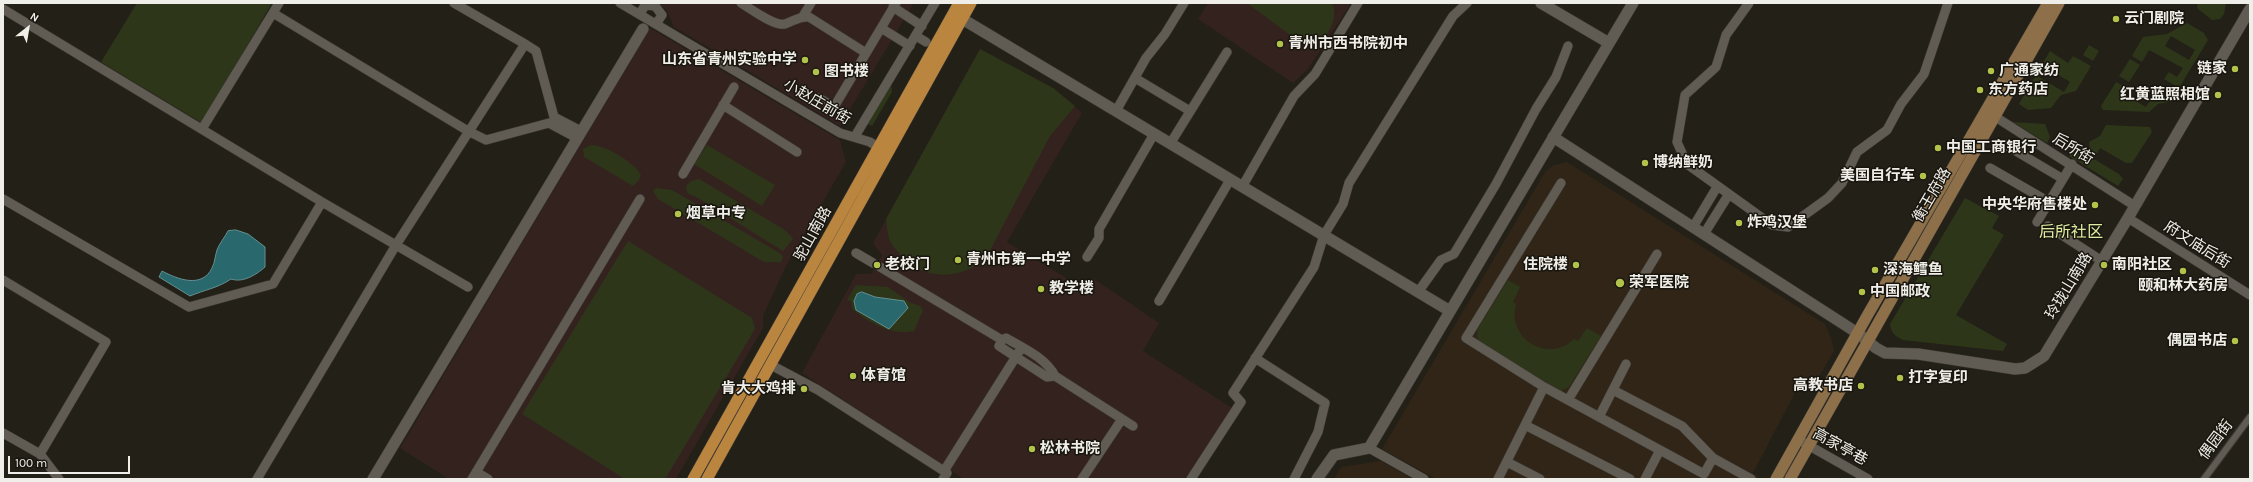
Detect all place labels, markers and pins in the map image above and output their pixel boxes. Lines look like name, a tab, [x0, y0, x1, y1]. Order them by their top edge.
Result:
place label: 云门剧院	[2124, 10, 2184, 28]
marker: 云门剧院	[2111, 14, 2121, 24]
place label: 青州市西书院初中	[1288, 35, 1408, 53]
marker: 青州市西书院初中	[1275, 39, 1285, 49]
place label: 山东省青州实验中学	[662, 51, 797, 69]
marker: 山东省青州实验中学	[800, 55, 810, 65]
place label: 链家	[2197, 60, 2227, 78]
place label: 广通家纺	[1999, 62, 2059, 80]
place label: 图书楼	[824, 63, 869, 81]
marker: 链家	[2230, 64, 2240, 74]
marker: 广通家纺	[1986, 66, 1996, 76]
marker: 图书楼	[811, 67, 821, 77]
place label: 东方药店	[1988, 81, 2048, 99]
marker: 东方药店	[1975, 85, 1985, 95]
place label: 红黄蓝照相馆	[2120, 86, 2210, 104]
marker: 红黄蓝照相馆	[2213, 90, 2223, 100]
place label: 中国工商银行	[1946, 139, 2036, 157]
marker: 中国工商银行	[1933, 143, 1943, 153]
place label: 博纳鲜奶	[1653, 154, 1713, 172]
marker: 博纳鲜奶	[1640, 158, 1650, 168]
place label: 美国自行车	[1840, 167, 1915, 185]
marker: 美国自行车	[1918, 171, 1928, 181]
place label: 中央华府售楼处	[1982, 196, 2087, 214]
marker: 中央华府售楼处	[2090, 200, 2100, 210]
place label: 烟草中专	[686, 205, 746, 223]
marker: 烟草中专	[673, 209, 683, 219]
place label: 炸鸡汉堡	[1747, 214, 1807, 232]
marker: 炸鸡汉堡	[1734, 218, 1744, 228]
place label: 青州市第一中学	[966, 251, 1071, 269]
marker: 青州市第一中学	[953, 255, 963, 265]
place label: 老校门	[885, 256, 930, 274]
place label: 住院楼	[1523, 256, 1568, 274]
place label: 南阳社区	[2112, 256, 2172, 274]
marker: 老校门	[872, 260, 882, 270]
marker: 住院楼	[1571, 260, 1581, 270]
marker: 南阳社区	[2099, 260, 2109, 270]
place label: 深海鳕鱼	[1883, 261, 1943, 279]
marker: 深海鳕鱼	[1870, 265, 1880, 275]
marker: 颐和林大药房	[2178, 266, 2188, 276]
place label: 荣军医院	[1629, 274, 1689, 292]
marker: 荣军医院	[1614, 277, 1626, 289]
place label: 颐和林大药房	[2138, 277, 2228, 295]
place label: 教学楼	[1049, 280, 1094, 298]
place label: 中国邮政	[1870, 283, 1930, 301]
marker: 教学楼	[1036, 284, 1046, 294]
marker: 中国邮政	[1857, 287, 1867, 297]
place label: 偶园书店	[2167, 332, 2227, 350]
marker: 偶园书店	[2230, 336, 2240, 346]
place label: 体育馆	[861, 367, 906, 385]
place label: 打字复印	[1908, 369, 1968, 387]
marker: 体育馆	[848, 371, 858, 381]
marker: 打字复印	[1895, 373, 1905, 383]
place label: 高教书店	[1793, 377, 1853, 395]
place label: 肯大大鸡排	[721, 380, 796, 398]
marker: 高教书店	[1856, 381, 1866, 391]
marker: 肯大大鸡排	[799, 384, 809, 394]
place label: 松林书院	[1040, 440, 1100, 458]
marker: 松林书院	[1027, 444, 1037, 454]

